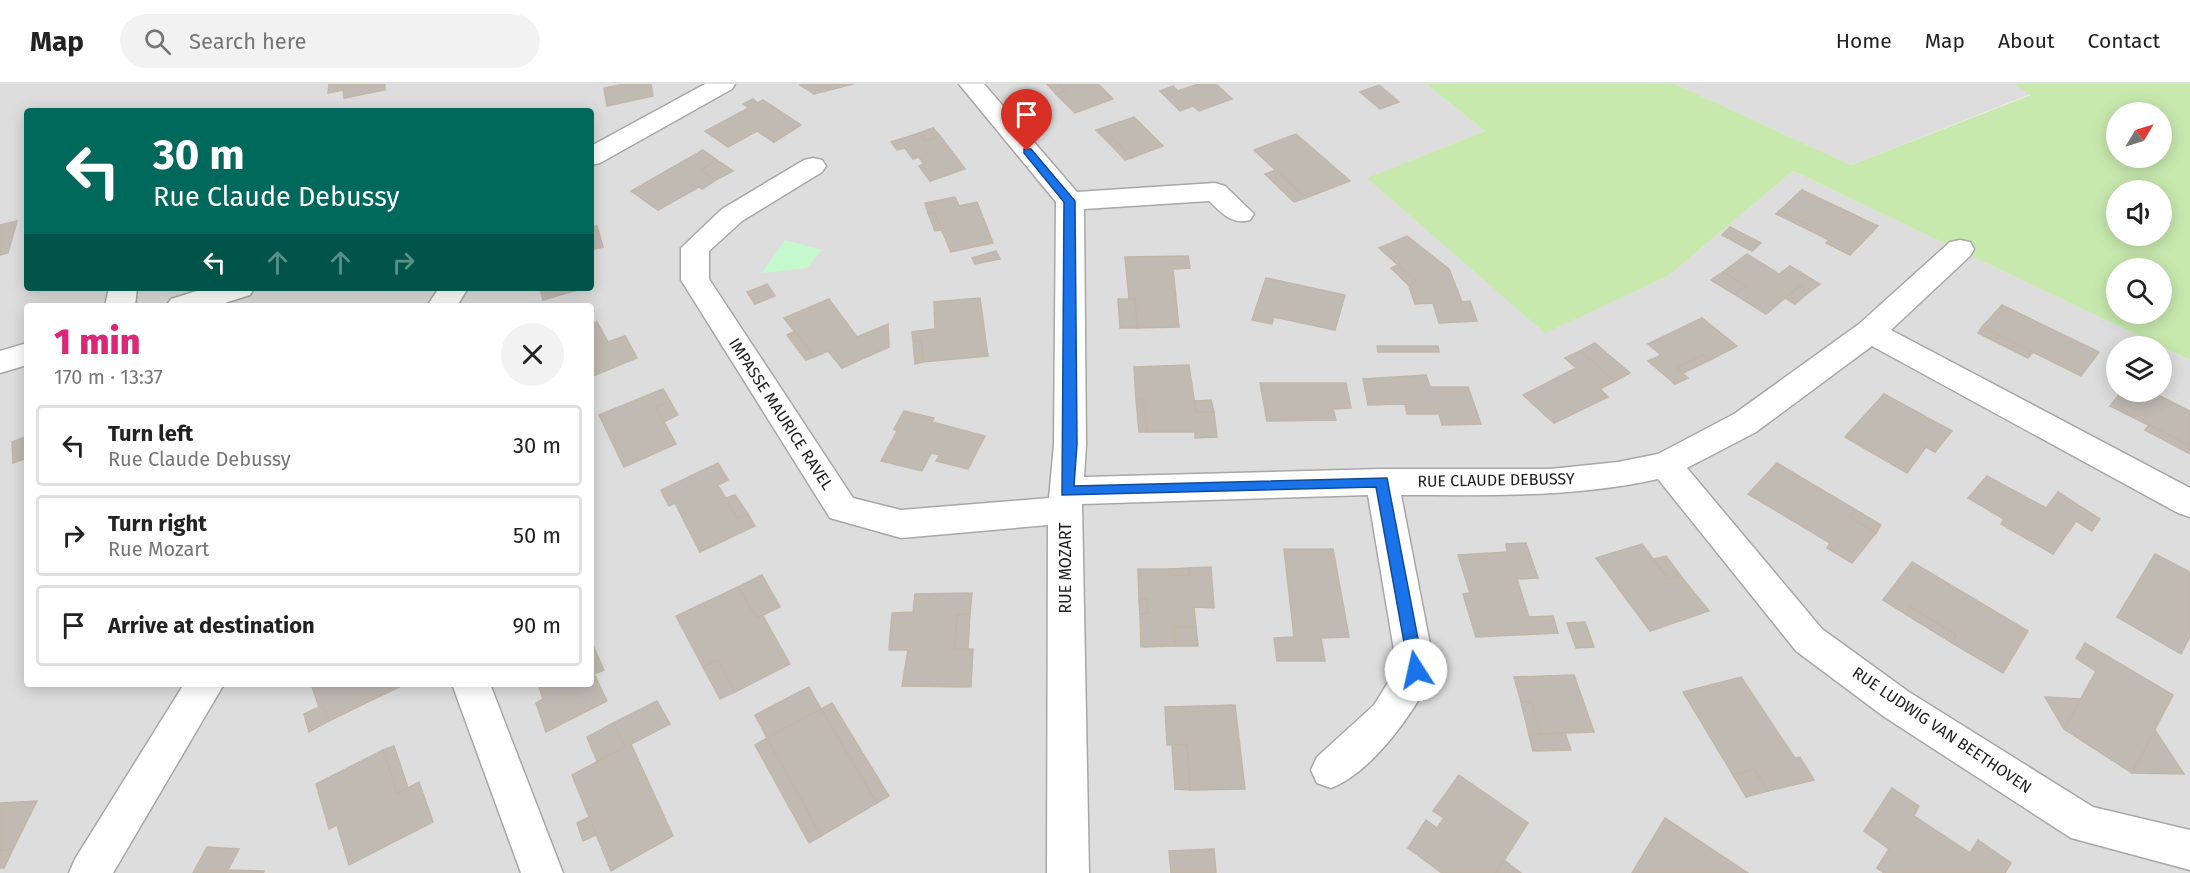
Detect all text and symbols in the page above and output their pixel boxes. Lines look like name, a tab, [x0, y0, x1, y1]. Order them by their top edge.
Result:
search box	[120, 14, 540, 68]
text: Map	[30, 25, 84, 58]
icon: search	[141, 25, 174, 58]
text: Search here	[189, 28, 307, 55]
text: Home	[1836, 28, 1892, 54]
text: Map	[1925, 28, 1965, 54]
text: About	[1998, 28, 2055, 54]
text: Contact	[2088, 28, 2160, 54]
pin	[1001, 89, 1052, 151]
icon: arrive	[1010, 98, 1043, 131]
north arrow	[2106, 102, 2172, 168]
map controls	[2106, 102, 2172, 402]
text: 30 m	[153, 130, 245, 180]
icon: left	[54, 132, 132, 210]
button: sound	[2106, 180, 2172, 246]
text: Rue Claude Debussy	[153, 181, 400, 213]
icon: left	[198, 246, 231, 279]
icon: ahead	[261, 246, 294, 279]
icon: ahead	[324, 246, 357, 279]
icon: right	[387, 246, 420, 279]
button: search	[2106, 258, 2172, 324]
text: 1 min	[54, 320, 140, 364]
button: close	[501, 323, 564, 386]
street label: IMPASSE MAURICE RAVEL	[725, 335, 837, 493]
button: layers	[2106, 336, 2172, 402]
text: 170 m · 13:37	[54, 365, 163, 389]
text: Turn left	[108, 420, 193, 447]
icon: left	[57, 429, 90, 462]
text: 30 m	[513, 432, 561, 459]
text: Rue Claude Debussy	[108, 447, 291, 471]
street label: RUE CLAUDE DEBUSSY	[1417, 469, 1575, 491]
text: Turn right	[108, 510, 207, 537]
icon: right	[57, 519, 90, 552]
text: 50 m	[513, 522, 561, 549]
street label: RUE MOZART	[1056, 522, 1075, 614]
text: Rue Mozart	[108, 537, 209, 561]
icon: arrive	[57, 609, 90, 642]
text: Arrive at destination	[108, 612, 315, 639]
text: 90 m	[512, 612, 561, 639]
position arrow	[1384, 638, 1448, 702]
street label: RUE LUDWIG VAN BEETHOVEN	[1849, 663, 2035, 797]

